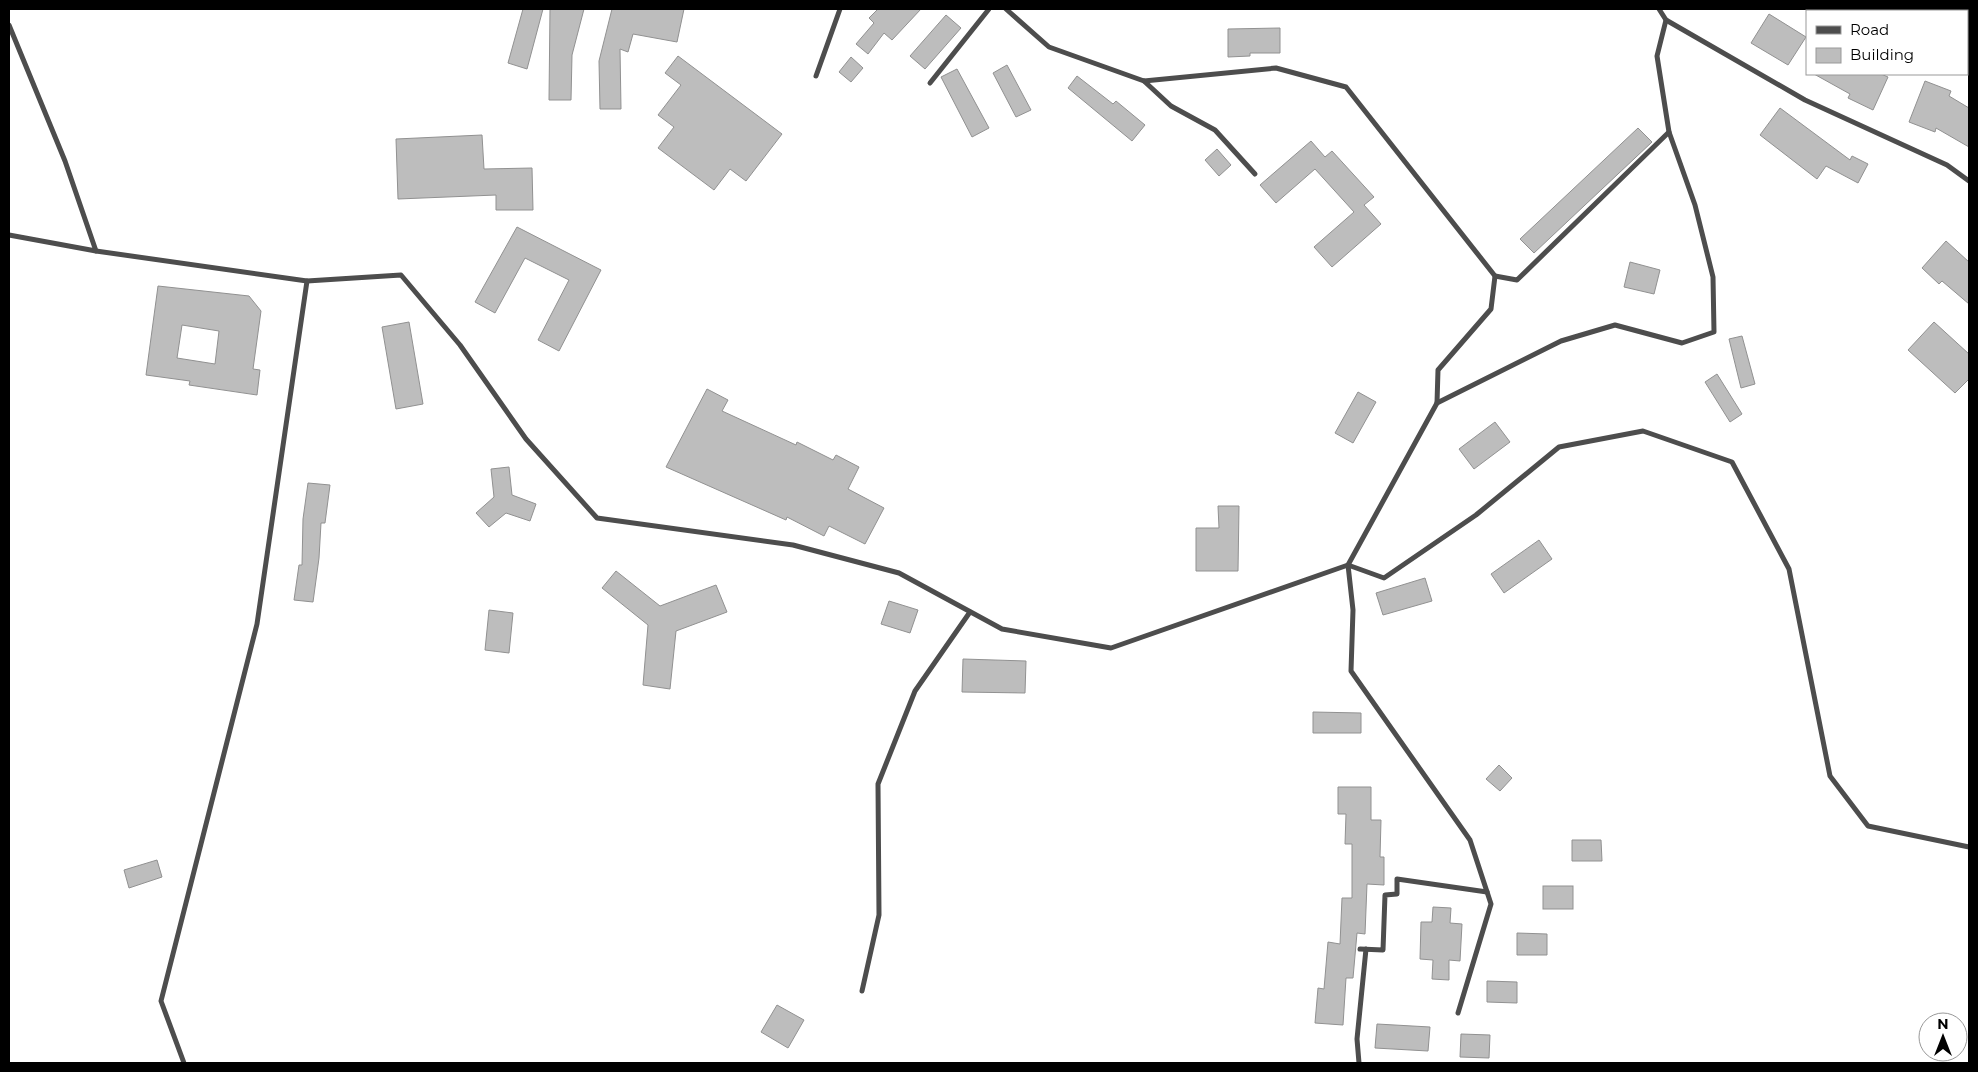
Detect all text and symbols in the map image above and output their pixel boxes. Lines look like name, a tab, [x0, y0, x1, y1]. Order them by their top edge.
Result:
legend	[1806, 10, 1968, 75]
text: Road	[1850, 20, 1889, 39]
text: Building	[1850, 45, 1914, 64]
north arrow	[1918, 1012, 1968, 1062]
text: N	[1937, 1015, 1949, 1033]

